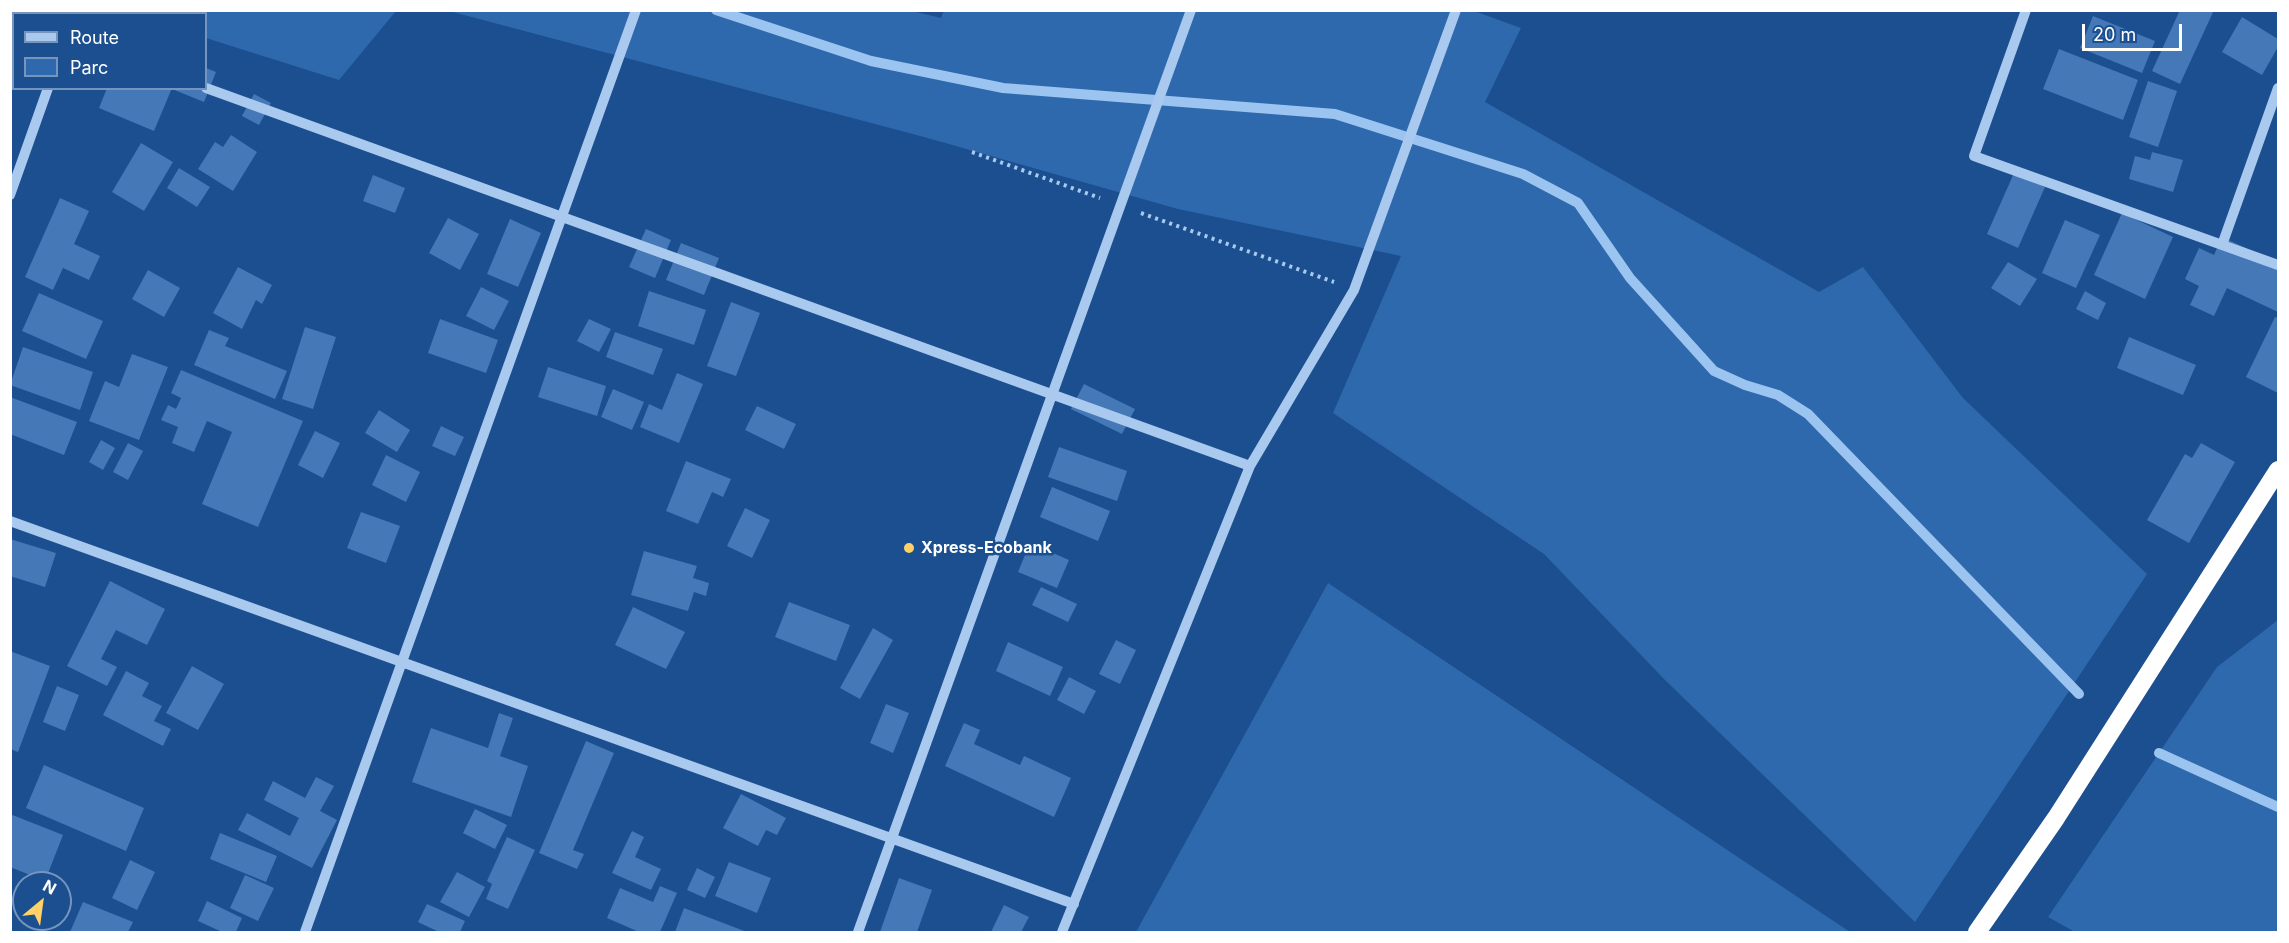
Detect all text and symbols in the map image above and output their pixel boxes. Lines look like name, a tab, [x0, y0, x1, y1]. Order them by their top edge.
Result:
legend	[12, 12, 207, 90]
scale bar	[2085, 12, 2186, 50]
text: 20 m	[2093, 24, 2136, 45]
text: Route	[70, 27, 119, 48]
text: Parc	[70, 57, 108, 78]
place label: Xpress-Ecobank	[921, 538, 1052, 558]
marker: Xpress-Ecobank	[902, 541, 916, 555]
north arrow	[12, 871, 72, 931]
text: N	[40, 875, 60, 899]

